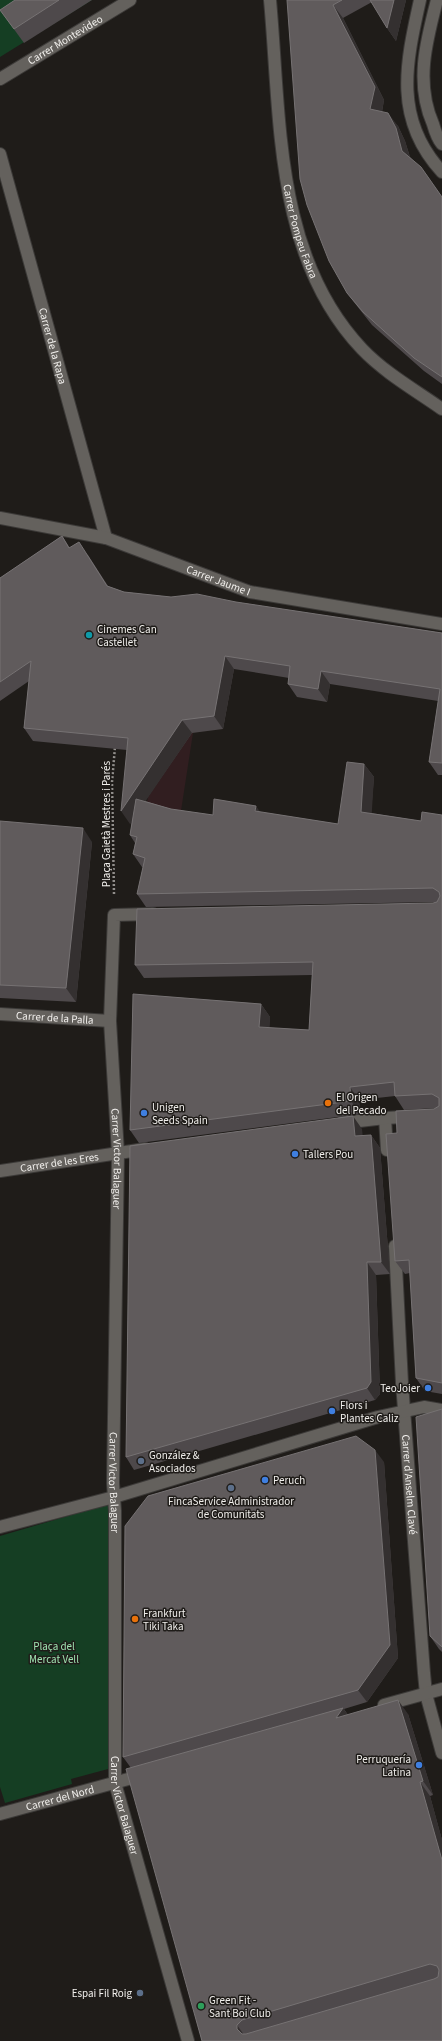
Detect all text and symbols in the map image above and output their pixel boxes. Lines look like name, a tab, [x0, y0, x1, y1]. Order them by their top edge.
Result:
street label: Carrer Montevideo	[25, 11, 105, 68]
street label: Carrer Pompeu Fabra	[280, 183, 321, 281]
street label: Carrer de la Rapa	[35, 306, 71, 386]
street label: Carrer Jaume I	[184, 561, 253, 599]
place label: Cinemes Can Castellet	[97, 622, 157, 650]
marker: Cinemes Can Castellet	[84, 630, 94, 640]
street label: Plaça Gaietà Mestres i Parés	[99, 760, 114, 887]
street label: Carrer de la Palla	[16, 1008, 94, 1027]
place label: El Origen del Pecado	[336, 1090, 387, 1118]
marker: El Origen del Pecado	[323, 1098, 333, 1108]
place label: Unigen Seeds Spain	[152, 1100, 208, 1128]
street label: Carrer Victor Balaguer	[108, 1108, 126, 1209]
marker: Unigen Seeds Spain	[139, 1108, 149, 1118]
place label: Tallers Pou	[303, 1147, 353, 1162]
street label: Carrer de les Eres	[19, 1149, 100, 1175]
marker: Tallers Pou	[290, 1149, 300, 1159]
place label: TeoJoier	[380, 1381, 420, 1396]
marker: TeoJoier	[423, 1383, 433, 1393]
place label: Flors i Plantes Caliz	[340, 1398, 399, 1426]
marker: Flors i Plantes Caliz	[327, 1406, 337, 1416]
street label: Carrer Victor Balaguer	[105, 1432, 123, 1533]
street label: Carrer d'Anselm Clavé	[398, 1434, 421, 1536]
place label: González & Asociados	[149, 1448, 200, 1476]
marker: González & Asociados	[136, 1456, 146, 1466]
place label: Peruch	[273, 1473, 305, 1488]
marker: Peruch	[260, 1475, 270, 1485]
marker: FincaService Administrador de Comunitats	[226, 1483, 236, 1493]
place label: FincaService Administrador de Comunitats	[168, 1494, 294, 1522]
place label: Frankfurt Tiki Taka	[143, 1606, 186, 1634]
marker: Frankfurt Tiki Taka	[130, 1614, 140, 1624]
park label: Plaça del Mercat Vell	[29, 1639, 79, 1667]
place label: Perruquería Latina	[356, 1752, 411, 1780]
street label: Carrer Victor Balaguer	[108, 1756, 142, 1856]
marker: Perruquería Latina	[414, 1760, 424, 1770]
street label: Carrer del Nord	[24, 1781, 96, 1814]
place label: Espai Fil Roig	[72, 1986, 132, 2001]
marker: Espai Fil Roig	[135, 1988, 145, 1998]
place label: Green Fit - Sant Boi Club	[209, 1993, 271, 2021]
marker: Green Fit - Sant Boi Club	[196, 2001, 206, 2011]

